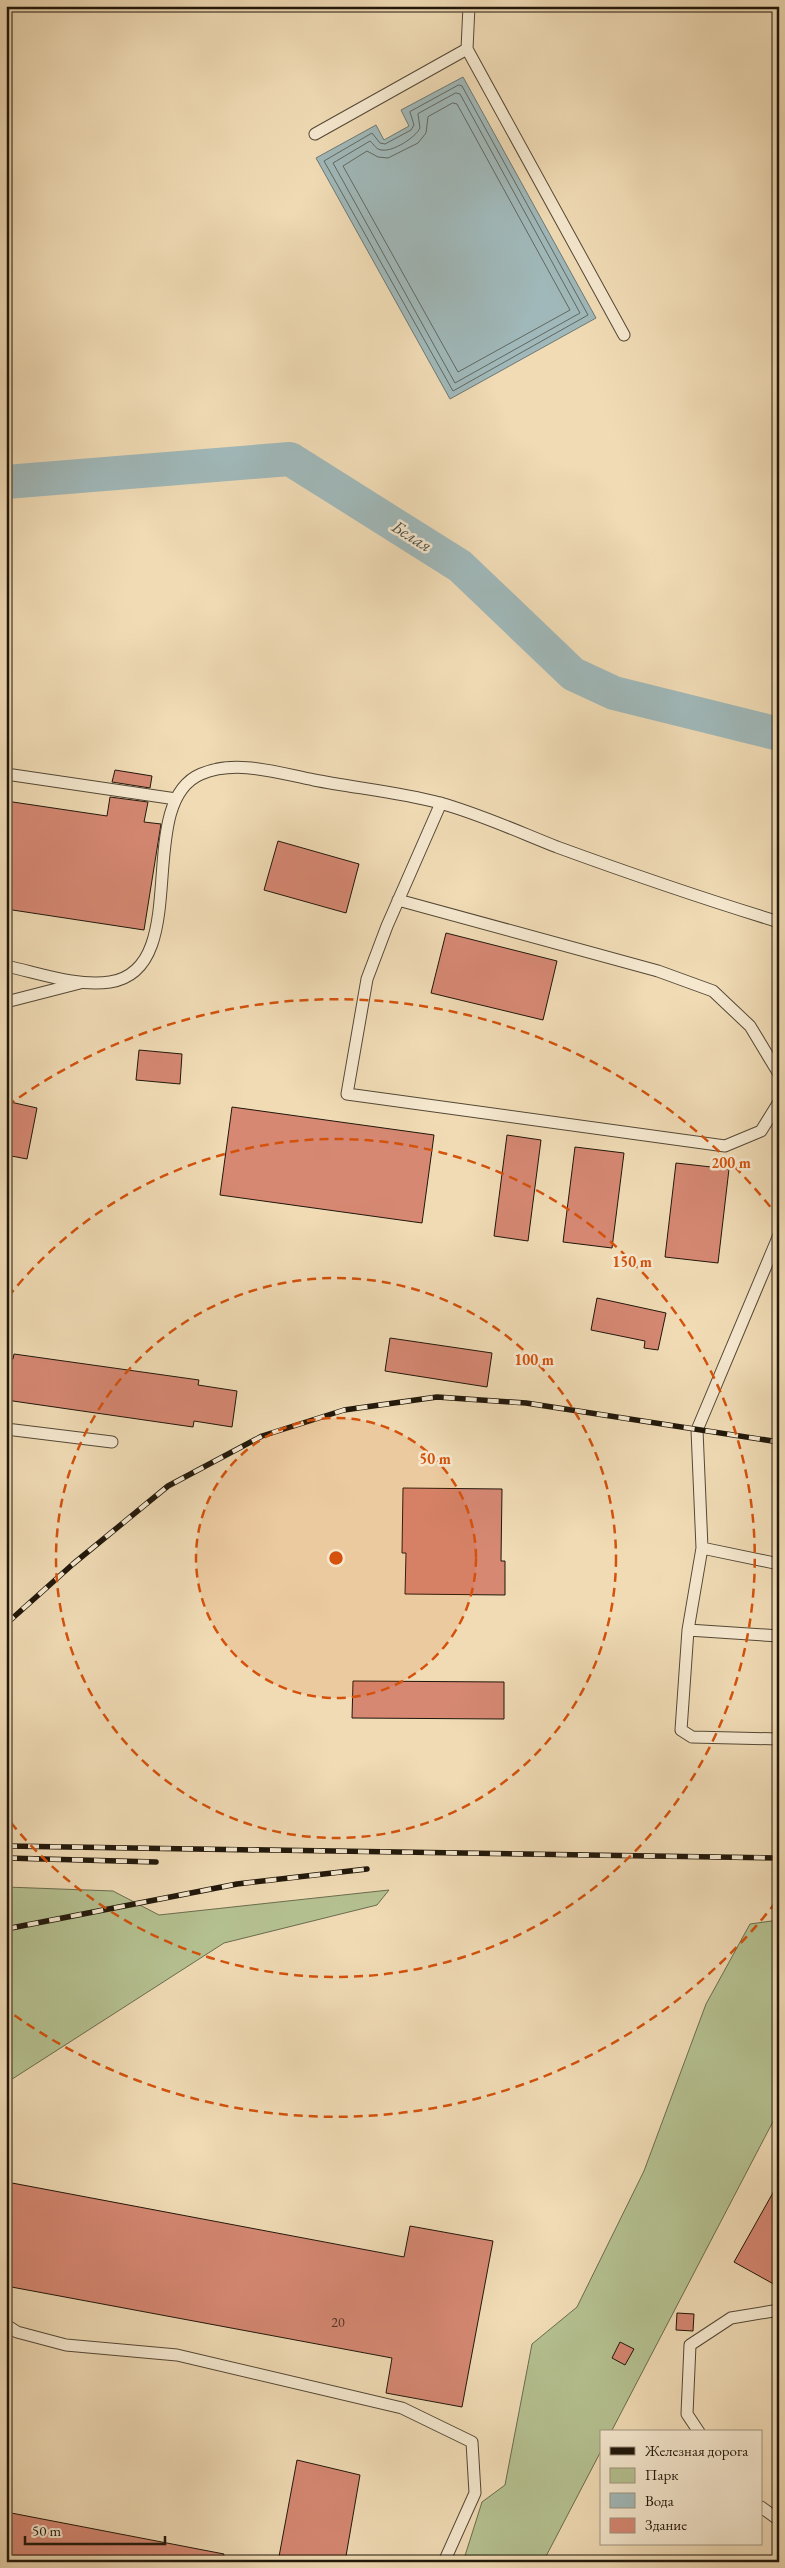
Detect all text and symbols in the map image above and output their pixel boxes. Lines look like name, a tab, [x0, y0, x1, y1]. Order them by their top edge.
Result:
water label: Белая	[387, 514, 437, 557]
text: 200 m	[711, 1153, 751, 1172]
text: 150 m	[612, 1252, 652, 1271]
text: 100 m	[514, 1350, 554, 1369]
text: 50 m	[419, 1449, 451, 1468]
centre of rings	[327, 1549, 345, 1567]
house number: 20	[331, 2313, 345, 2331]
legend	[600, 2430, 762, 2546]
text: Железная дорога	[644, 2441, 748, 2460]
text: Парк	[645, 2465, 678, 2484]
text: Вода	[645, 2491, 674, 2510]
scale bar	[25, 2513, 165, 2545]
text: Здание	[645, 2515, 687, 2534]
text: 50 m	[32, 2521, 61, 2540]

